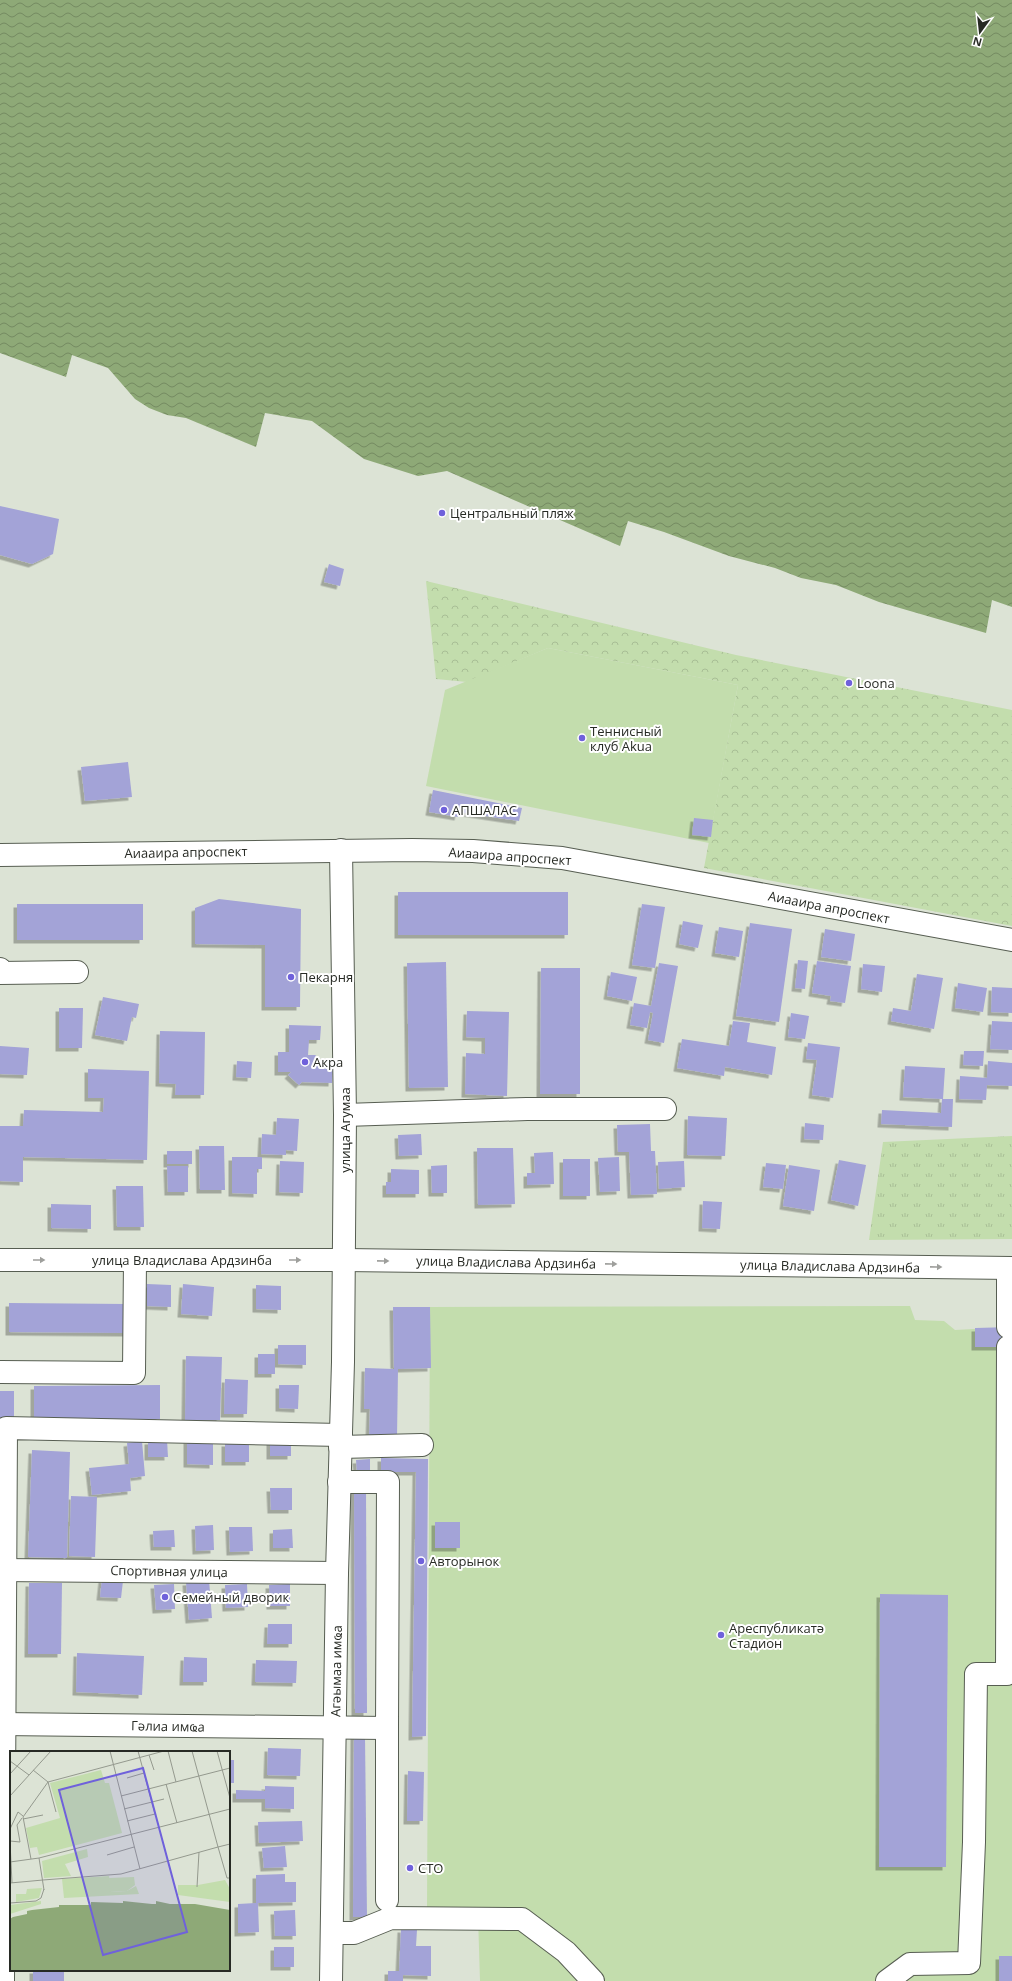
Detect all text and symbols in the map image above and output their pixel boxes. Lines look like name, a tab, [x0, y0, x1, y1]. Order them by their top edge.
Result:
north arrow	[960, 12, 1000, 52]
text: N	[971, 34, 984, 51]
place label: Центральный пляж	[450, 504, 574, 522]
marker: Центральный пляж	[437, 508, 447, 518]
place label: Loona	[857, 674, 895, 692]
marker: Loona	[844, 678, 854, 688]
place label: Теннисный клуб Akua	[590, 722, 662, 755]
marker: Теннисный клуб Akua	[577, 733, 587, 743]
place label: АПШАЛАС	[452, 801, 517, 819]
marker: АПШАЛАС	[439, 805, 449, 815]
street label: Аиааира апроспект	[124, 842, 248, 862]
street label: Аиааира апроспект	[448, 843, 572, 869]
street label: Аиааира апроспект	[767, 886, 891, 928]
place label: Пекарня	[299, 968, 353, 986]
marker: Пекарня	[286, 972, 296, 982]
place label: Акра	[313, 1053, 343, 1071]
marker: Акра	[300, 1057, 310, 1067]
street label: улица Агумаа	[336, 1087, 354, 1173]
street label: улица Владислава Ардзинба	[92, 1251, 272, 1269]
street label: улица Владислава Ардзинба	[416, 1251, 596, 1273]
street label: улица Владислава Ардзинба	[740, 1255, 920, 1277]
one-way arrow	[33, 1257, 46, 1263]
one-way arrow	[289, 1257, 302, 1263]
one-way arrow	[377, 1258, 390, 1264]
one-way arrow	[605, 1260, 617, 1267]
one-way arrow	[930, 1264, 943, 1270]
place label: Авторынок	[429, 1552, 500, 1570]
marker: Авторынок	[416, 1556, 426, 1566]
street label: Спортивная улица	[110, 1561, 228, 1581]
place label: Семейный дворик	[173, 1588, 289, 1606]
marker: Семейный дворик	[160, 1592, 170, 1602]
place label: Ареспубликатә Стадион	[729, 1619, 824, 1652]
street label: Агәымаа имҩа	[326, 1625, 346, 1717]
marker: Ареспубликатә Стадион	[716, 1630, 726, 1640]
street label: Гәлиа имҩа	[131, 1716, 205, 1736]
inset map	[10, 1751, 230, 1971]
place label: СТО	[418, 1859, 443, 1877]
marker: СТО	[405, 1863, 415, 1873]

